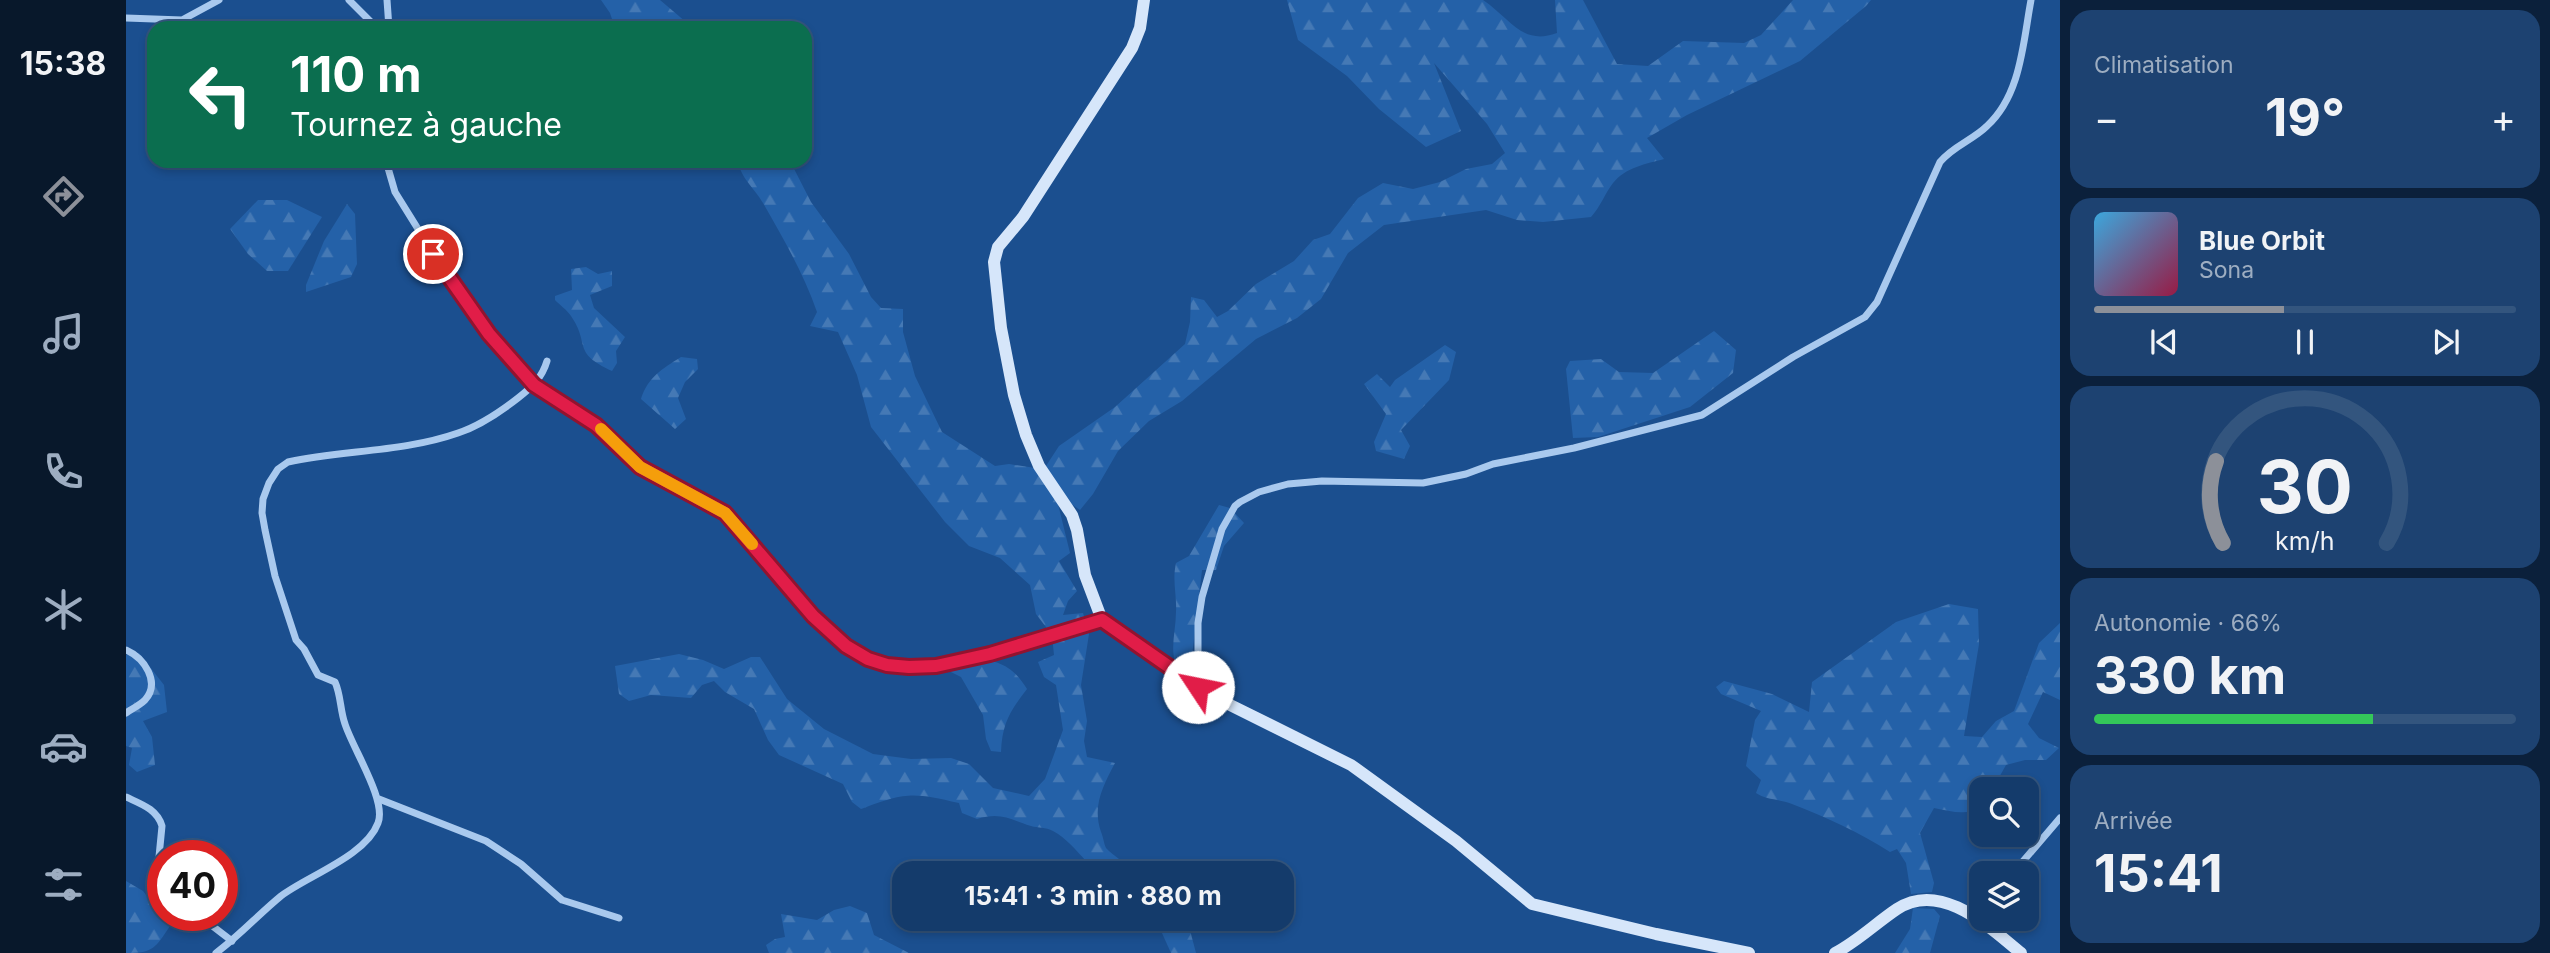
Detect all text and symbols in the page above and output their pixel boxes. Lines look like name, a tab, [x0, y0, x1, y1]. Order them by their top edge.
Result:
text: 15:38	[20, 44, 106, 83]
text: 110 m	[290, 45, 422, 104]
icon: left	[175, 49, 266, 140]
text: Climatisation	[2094, 51, 2234, 79]
text: 19°	[2265, 86, 2345, 149]
text: −	[2094, 95, 2119, 141]
text: +	[2491, 95, 2516, 141]
text: Tournez à gauche	[290, 105, 562, 144]
icon: directions	[39, 172, 88, 221]
pin	[403, 224, 463, 284]
text: Blue Orbit	[2199, 225, 2325, 256]
icon: arrive	[414, 235, 452, 273]
text: Sona	[2199, 256, 2254, 284]
icon: music	[39, 309, 88, 358]
icon: previous	[2145, 323, 2183, 361]
icon: pause	[2286, 323, 2324, 361]
icon: next	[2427, 323, 2465, 361]
text: 30	[2257, 442, 2353, 531]
icon: phone	[39, 447, 88, 496]
text: km/h	[2275, 525, 2335, 555]
icon: climate	[39, 585, 88, 634]
text: Autonomie · 66%	[2094, 609, 2282, 637]
text: 330 km	[2094, 644, 2286, 707]
position arrow	[1161, 650, 1235, 724]
icon: car	[39, 722, 88, 771]
map controls	[1969, 777, 2039, 931]
button: search	[1969, 777, 2039, 847]
text: Arrivée	[2094, 807, 2173, 835]
speed limit sign: 40	[147, 840, 238, 931]
text: 15:41	[2094, 842, 2223, 905]
icon: filters	[39, 860, 88, 909]
button: layers	[1969, 861, 2039, 931]
text: 15:41 · 3 min · 880 m	[964, 880, 1222, 911]

